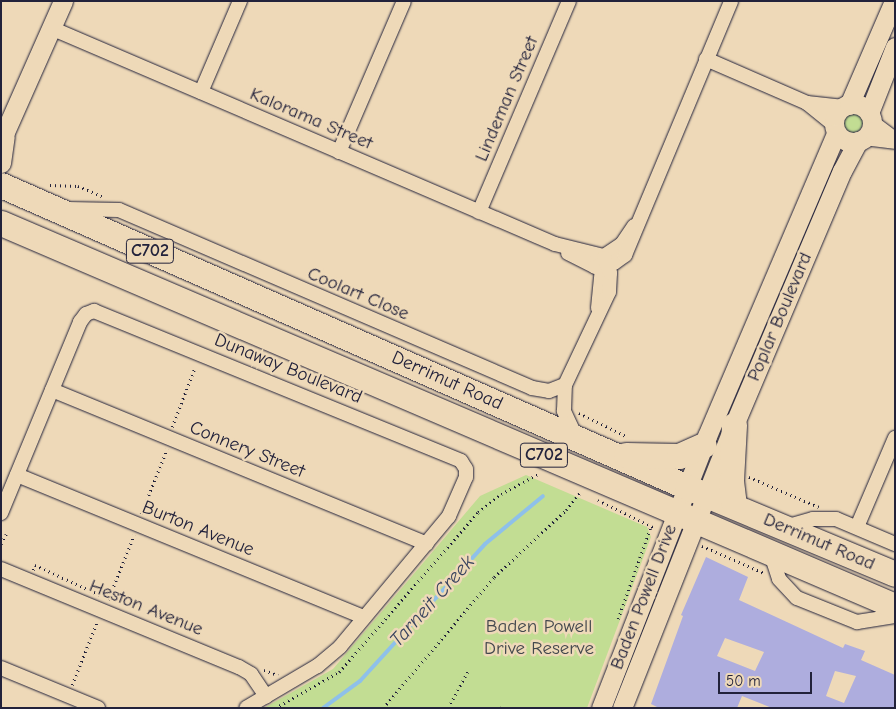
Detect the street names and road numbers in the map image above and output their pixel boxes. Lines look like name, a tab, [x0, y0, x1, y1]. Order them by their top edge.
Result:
street label: Lindeman Street	[470, 33, 544, 165]
street label: Kalorama Street	[246, 83, 376, 155]
road number: C702	[125, 236, 175, 266]
street label: Poplar Boulevard	[743, 249, 817, 385]
street label: Coolart Close	[304, 262, 412, 326]
street label: Dunaway Boulevard	[211, 329, 365, 409]
street label: Derrimut Road	[388, 346, 506, 416]
street label: Connery Street	[186, 417, 308, 483]
road number: C702	[519, 440, 569, 470]
street label: Burton Avenue	[139, 496, 257, 562]
street label: Derrimut Road	[760, 508, 878, 576]
street label: Baden Powell Drive	[606, 521, 682, 673]
street label: Heston Avenue	[86, 575, 206, 641]

